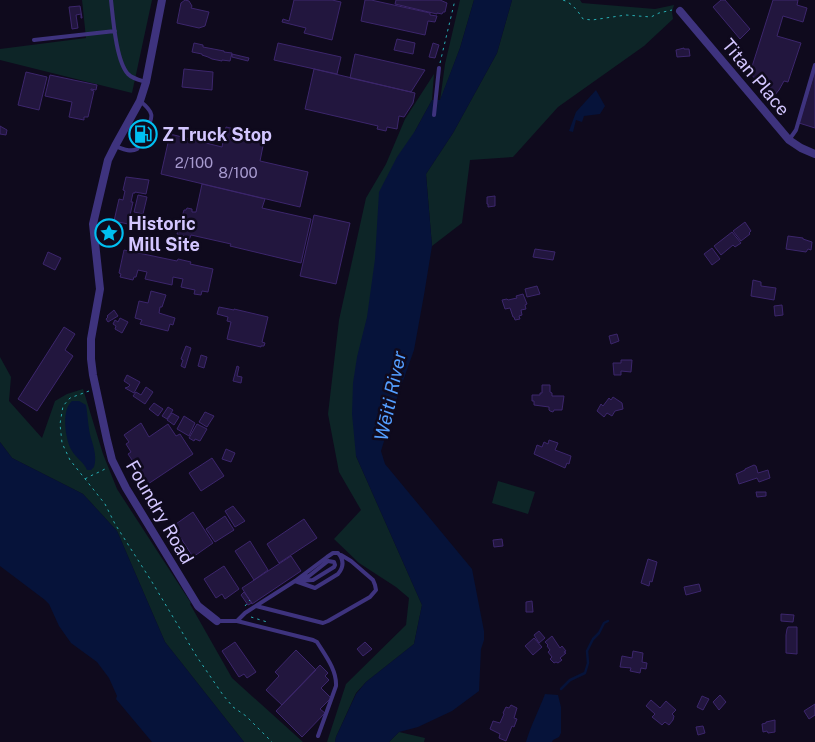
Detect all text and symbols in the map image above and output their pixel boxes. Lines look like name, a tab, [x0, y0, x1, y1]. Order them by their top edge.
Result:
street label: Titan Place	[718, 34, 794, 120]
fuel station icon: Z Truck Stop	[128, 119, 158, 149]
place label: Z Truck Stop	[162, 124, 272, 145]
house number: 2/100	[175, 154, 213, 171]
house number: 8/100	[218, 164, 258, 181]
place label: Historic Mill Site	[128, 213, 200, 255]
place icon: Historic Mill Site	[94, 218, 124, 248]
water label: Wēiti River	[370, 348, 410, 443]
street label: Foundry Road	[122, 456, 198, 568]

